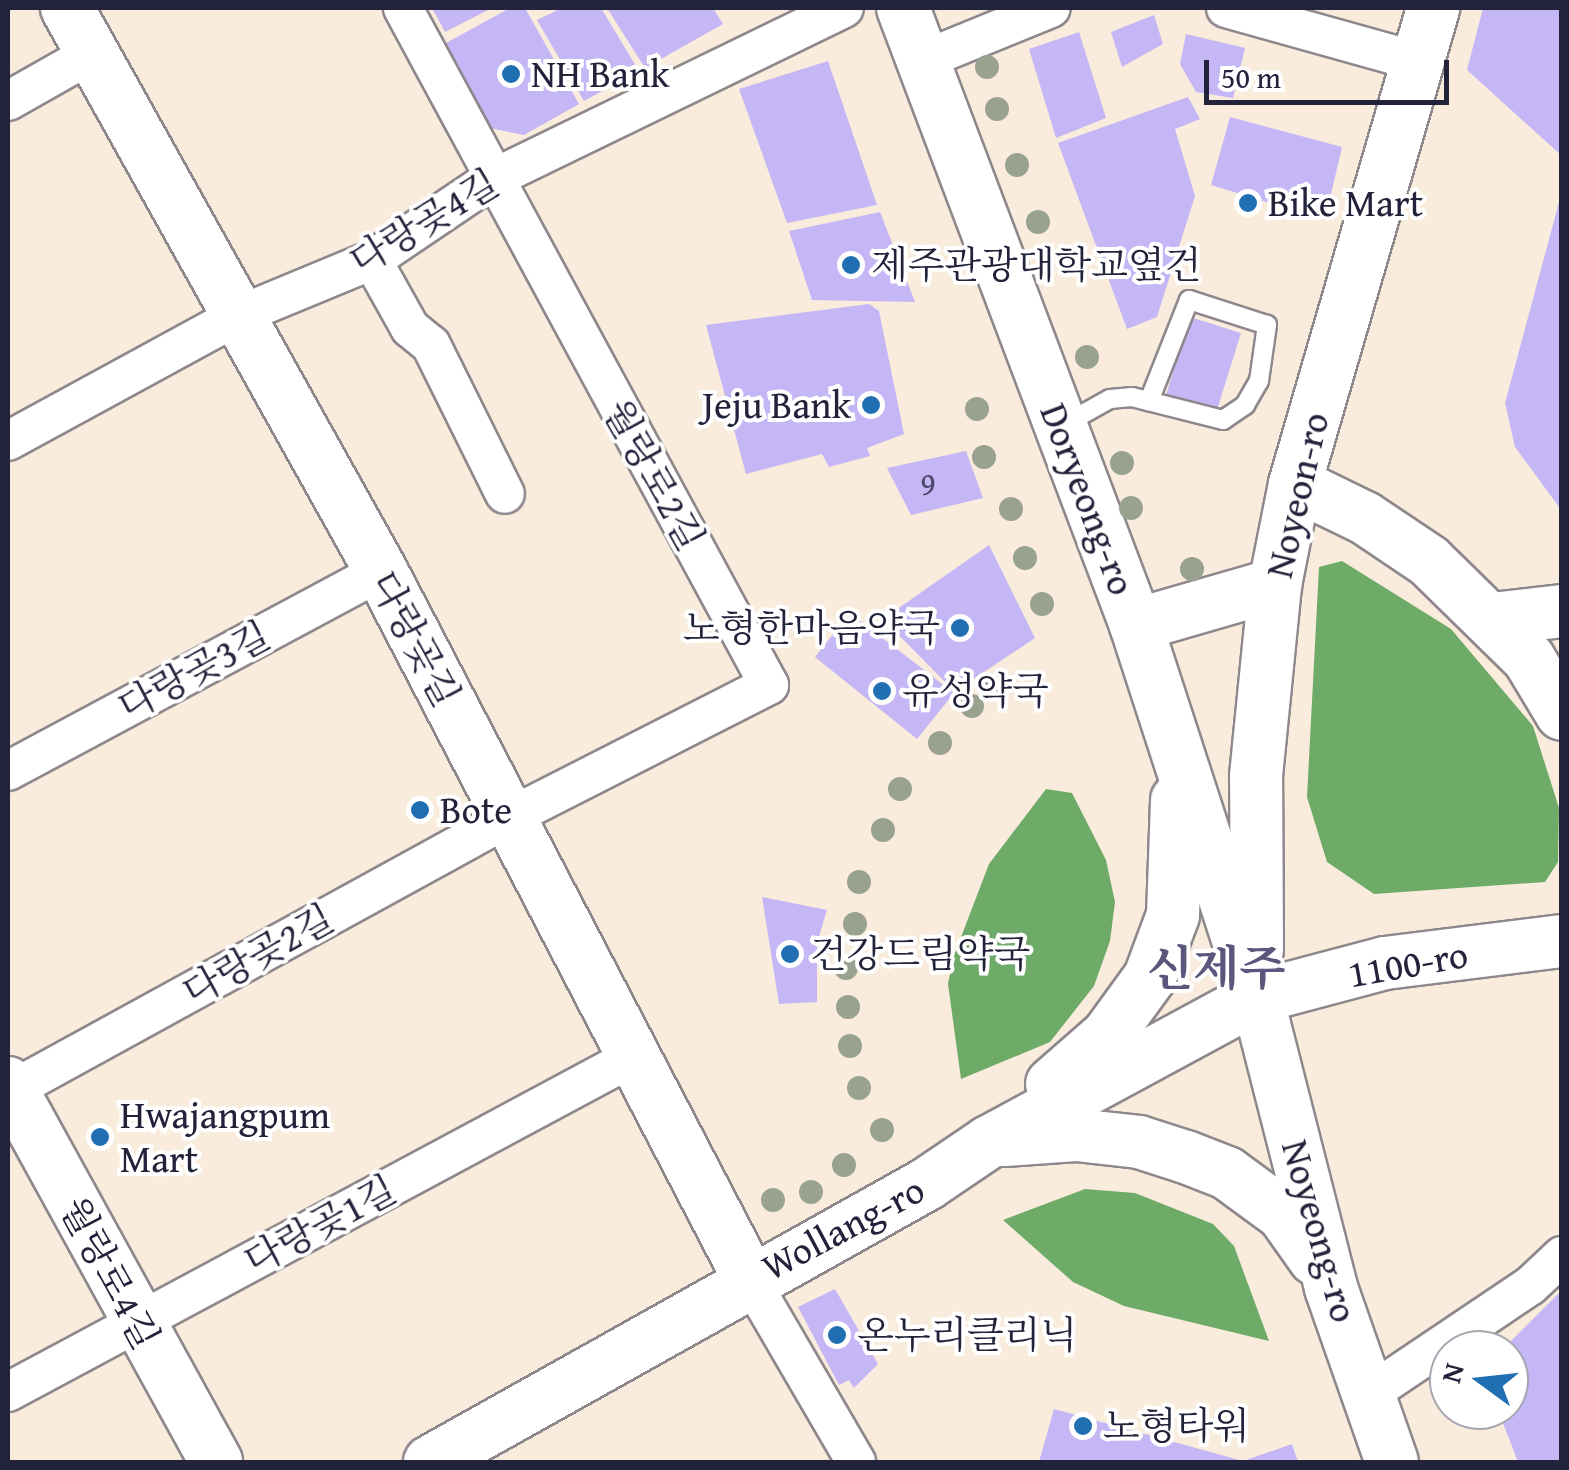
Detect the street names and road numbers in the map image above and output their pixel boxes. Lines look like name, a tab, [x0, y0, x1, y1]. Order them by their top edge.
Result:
street label: 다랑곶4길	[341, 160, 507, 284]
street label: 월랑로2길	[594, 392, 714, 558]
street label: Doryeong-ro	[1031, 397, 1145, 601]
street label: Noyeon-ro	[1256, 408, 1338, 582]
street label: 다랑곶길	[360, 563, 470, 715]
street label: 다랑곶3길	[110, 612, 278, 730]
street label: 다랑곶2길	[175, 895, 341, 1015]
street label: 1100-ro	[1345, 931, 1471, 997]
street label: Noyeong-ro	[1272, 1135, 1368, 1327]
street label: 다랑곶1길	[236, 1166, 404, 1284]
street label: Wollang-ro	[754, 1166, 932, 1290]
street label: 월랑로4길	[51, 1189, 169, 1357]

